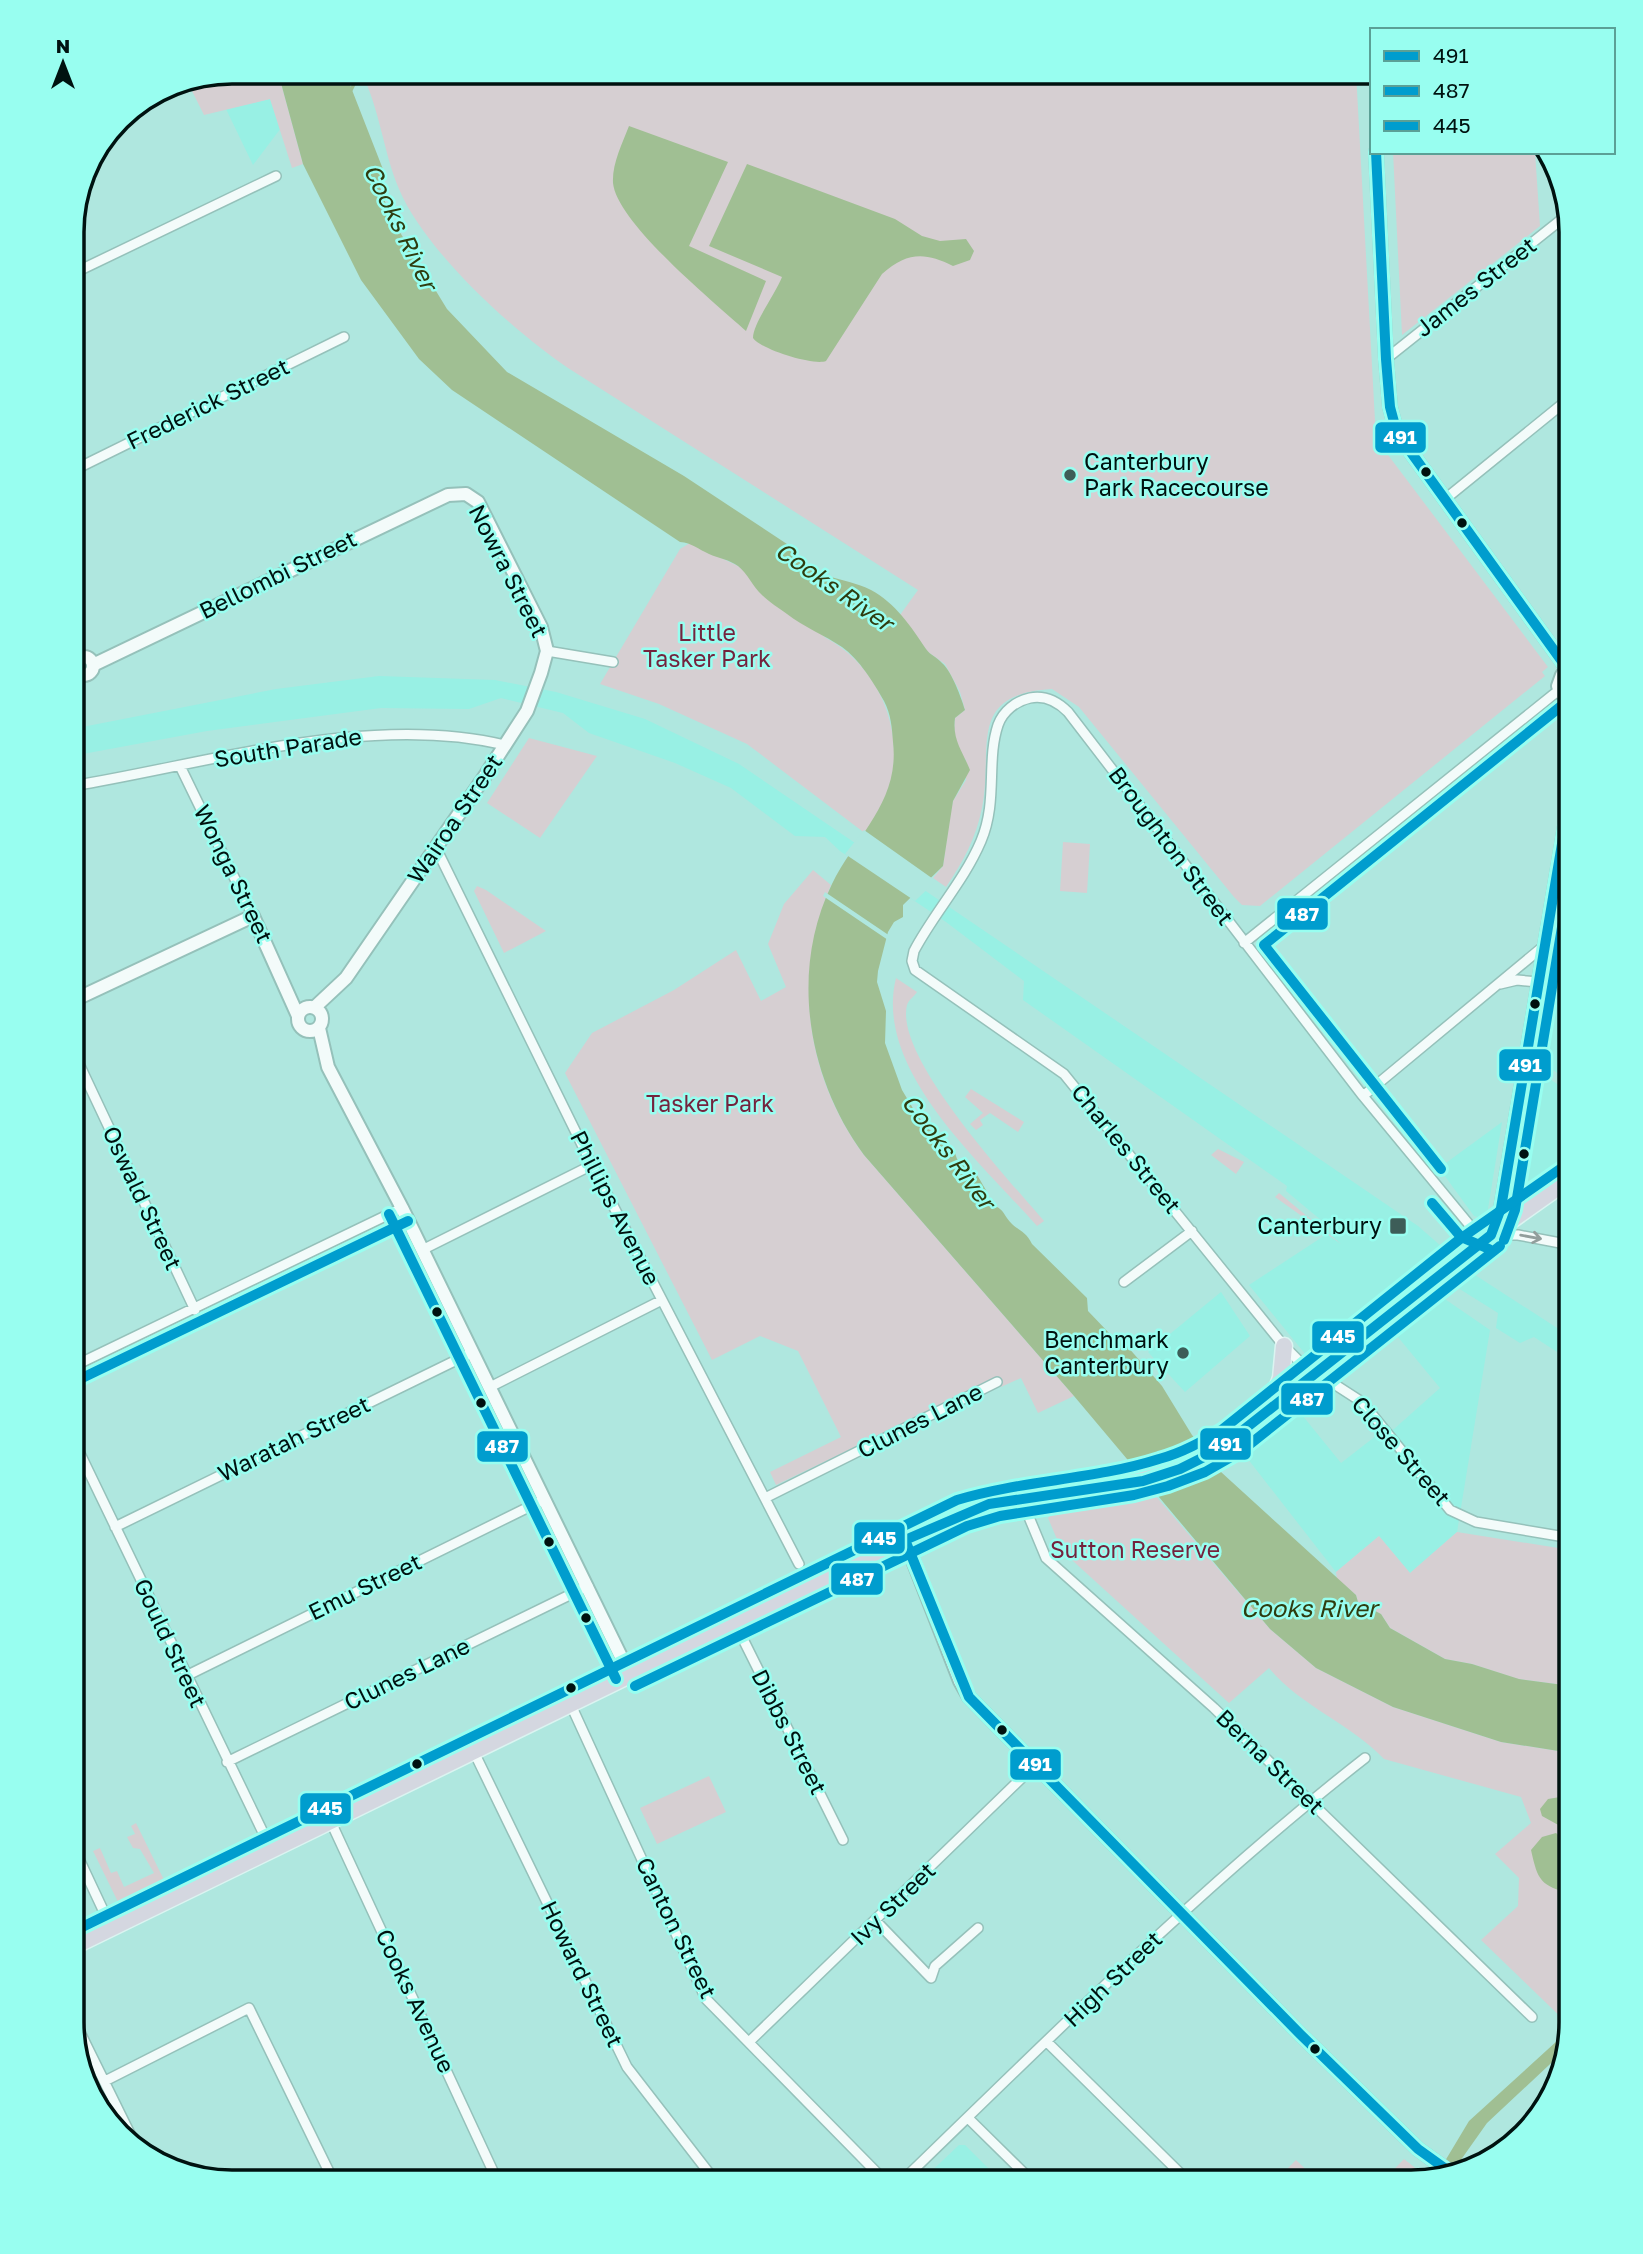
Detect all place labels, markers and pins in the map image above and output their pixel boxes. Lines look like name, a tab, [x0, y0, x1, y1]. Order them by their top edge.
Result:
place label: Canterbury Park Racecourse	[1084, 447, 1269, 501]
unlabelled marker	[1419, 465, 1433, 479]
marker: Canterbury Park Racecourse	[1062, 467, 1078, 483]
unlabelled marker	[1455, 516, 1469, 530]
unlabelled marker	[1528, 997, 1542, 1011]
unlabelled marker	[1517, 1147, 1531, 1161]
place label: Canterbury	[1257, 1211, 1382, 1239]
marker: Canterbury	[1388, 1216, 1408, 1236]
unlabelled marker	[430, 1305, 444, 1319]
place label: Benchmark Canterbury	[1044, 1325, 1169, 1379]
marker: Benchmark Canterbury	[1175, 1345, 1191, 1361]
unlabelled marker	[474, 1396, 488, 1410]
unlabelled marker	[542, 1535, 556, 1549]
unlabelled marker	[579, 1611, 593, 1625]
unlabelled marker	[564, 1681, 578, 1695]
unlabelled marker	[995, 1723, 1009, 1737]
unlabelled marker	[410, 1757, 424, 1771]
unlabelled marker	[1308, 2042, 1322, 2056]

